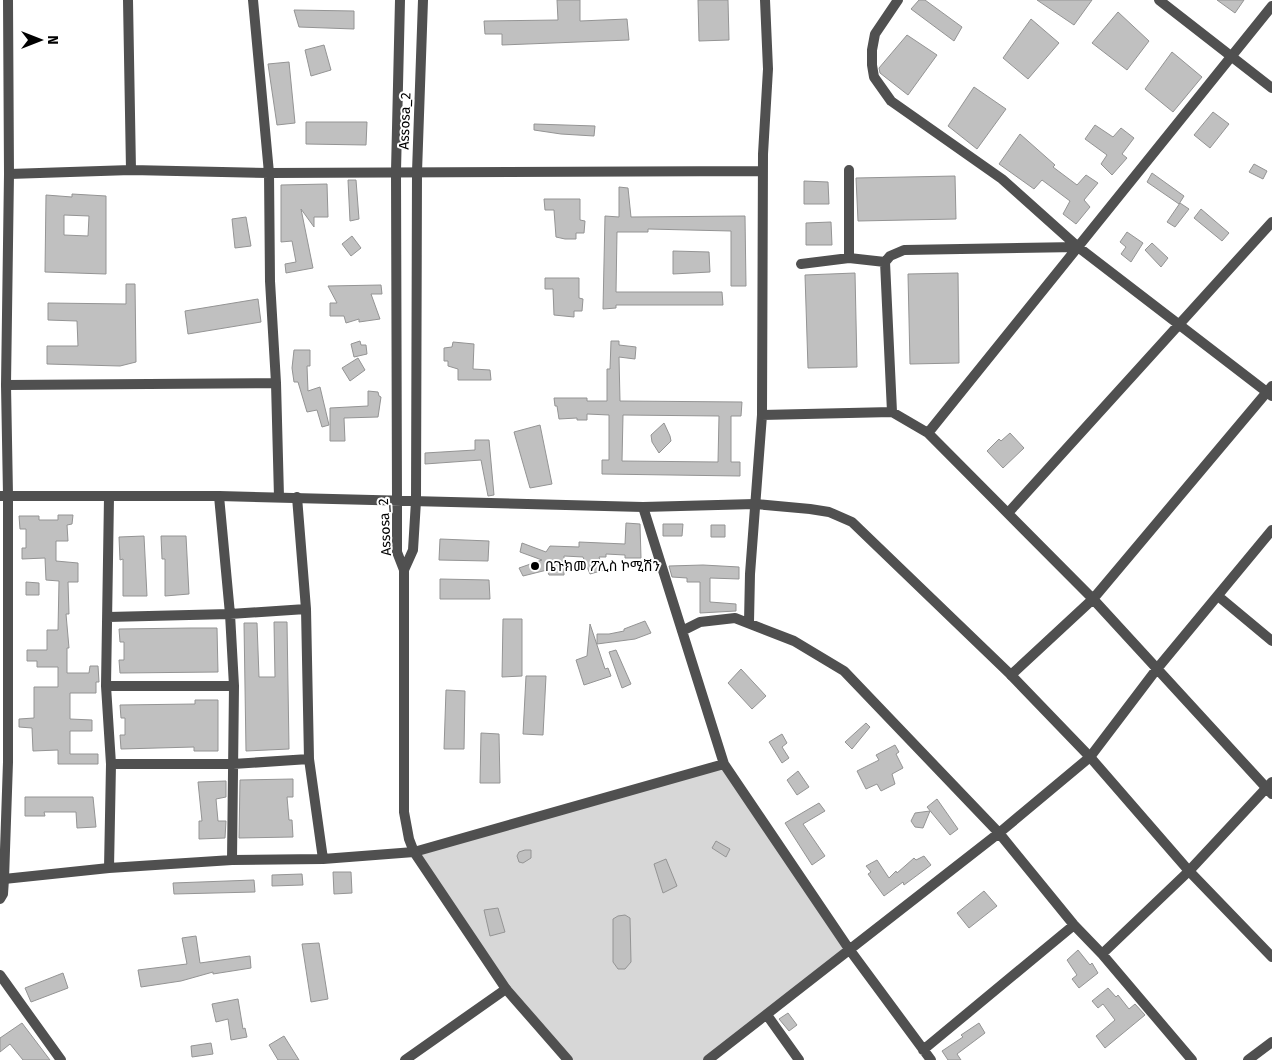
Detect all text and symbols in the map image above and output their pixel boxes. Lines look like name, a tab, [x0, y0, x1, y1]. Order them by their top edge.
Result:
north arrow	[15, 15, 65, 65]
text: N	[44, 35, 61, 45]
street label: Assosa_2	[396, 92, 414, 150]
street label: Assosa_2	[375, 498, 395, 556]
place label: ቤጉክመ ፖሊስ ኮሚሽን	[545, 558, 660, 575]
marker: ቤጉክመ ፖሊስ ኮሚሽን	[529, 560, 541, 572]

